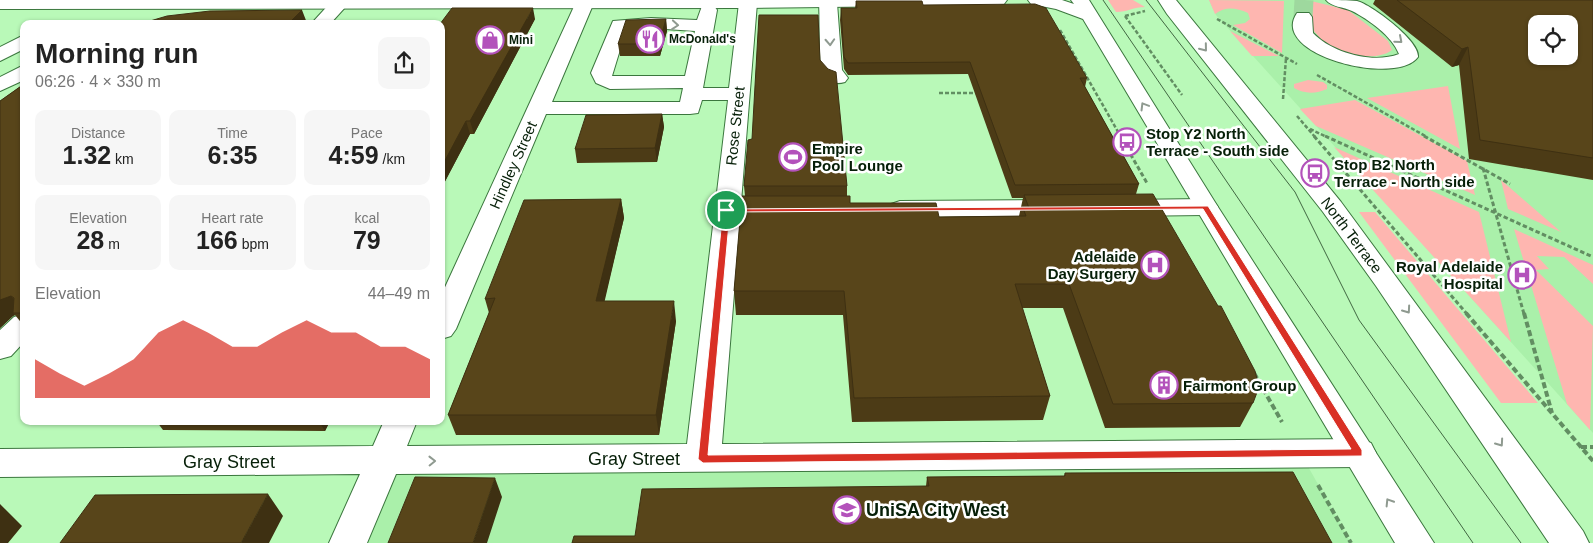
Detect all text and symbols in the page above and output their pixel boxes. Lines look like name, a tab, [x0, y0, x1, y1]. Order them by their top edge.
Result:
map controls	[1528, 15, 1578, 65]
button: locate	[1528, 15, 1578, 65]
one-way arrow	[672, 19, 680, 30]
restaurant icon: McDonald's	[635, 24, 665, 54]
shop icon: Mini	[475, 25, 505, 55]
place label: McDonald's	[669, 32, 736, 46]
place label: Mini	[509, 33, 533, 47]
one-way arrow	[1394, 34, 1403, 43]
button: share	[378, 37, 430, 89]
text: Morning run	[35, 38, 198, 69]
one-way arrow	[824, 38, 835, 46]
one-way arrow	[1198, 42, 1206, 51]
text: 06:26 · 4 × 330 m	[35, 73, 161, 90]
street label: Rose Street	[722, 85, 748, 166]
one-way arrow	[1140, 102, 1150, 111]
street label: Hindley Street	[486, 118, 540, 211]
text: Distance	[71, 125, 125, 141]
text: Time	[217, 125, 248, 141]
text: Pace	[351, 125, 383, 141]
place label: Stop Y2 North Terrace - South side	[1146, 125, 1289, 159]
bus stop icon: Stop Y2 North Terrace - South side	[1112, 127, 1142, 157]
place label: Empire Pool Lounge	[812, 140, 903, 174]
text: 1.32	[63, 141, 111, 169]
text: 6:35	[207, 141, 258, 169]
text: 4:59	[329, 141, 379, 169]
sports icon: Empire Pool Lounge	[778, 142, 808, 172]
text: km	[111, 151, 134, 167]
text: /km	[379, 151, 405, 167]
place label: Stop B2 North Terrace - North side	[1334, 156, 1475, 190]
bus stop icon: Stop B2 North Terrace - North side	[1300, 158, 1330, 188]
pin	[705, 189, 747, 231]
street label: North Terrace	[1318, 194, 1386, 276]
icon: arrive	[712, 196, 740, 224]
text: Elevation	[69, 210, 127, 226]
text: Heart rate	[201, 210, 264, 226]
text: kcal	[354, 210, 379, 226]
text: 28	[76, 226, 104, 254]
text: 166	[196, 226, 238, 254]
text: 79	[353, 226, 381, 254]
text: m	[104, 236, 120, 252]
text: bpm	[238, 236, 269, 252]
place label: Adelaide Day Surgery	[1048, 248, 1137, 282]
hospital icon: Adelaide Day Surgery	[1140, 250, 1170, 280]
place label: Royal Adelaide Hospital	[1396, 258, 1503, 292]
hospital icon: Royal Adelaide Hospital	[1507, 260, 1537, 290]
text: Elevation	[35, 285, 101, 302]
text: 44–49 m	[368, 285, 430, 302]
one-way arrow	[1401, 304, 1410, 314]
building icon: Fairmont Group	[1149, 370, 1179, 400]
place label: Fairmont Group	[1183, 377, 1296, 394]
one-way arrow	[1494, 437, 1503, 447]
street label: Gray Street	[588, 449, 680, 469]
street label: Gray Street	[183, 452, 275, 472]
one-way arrow	[428, 456, 436, 466]
school or university icon: UniSA City West	[832, 495, 862, 525]
one-way arrow	[1385, 498, 1395, 507]
place label: UniSA City West	[866, 500, 1006, 520]

